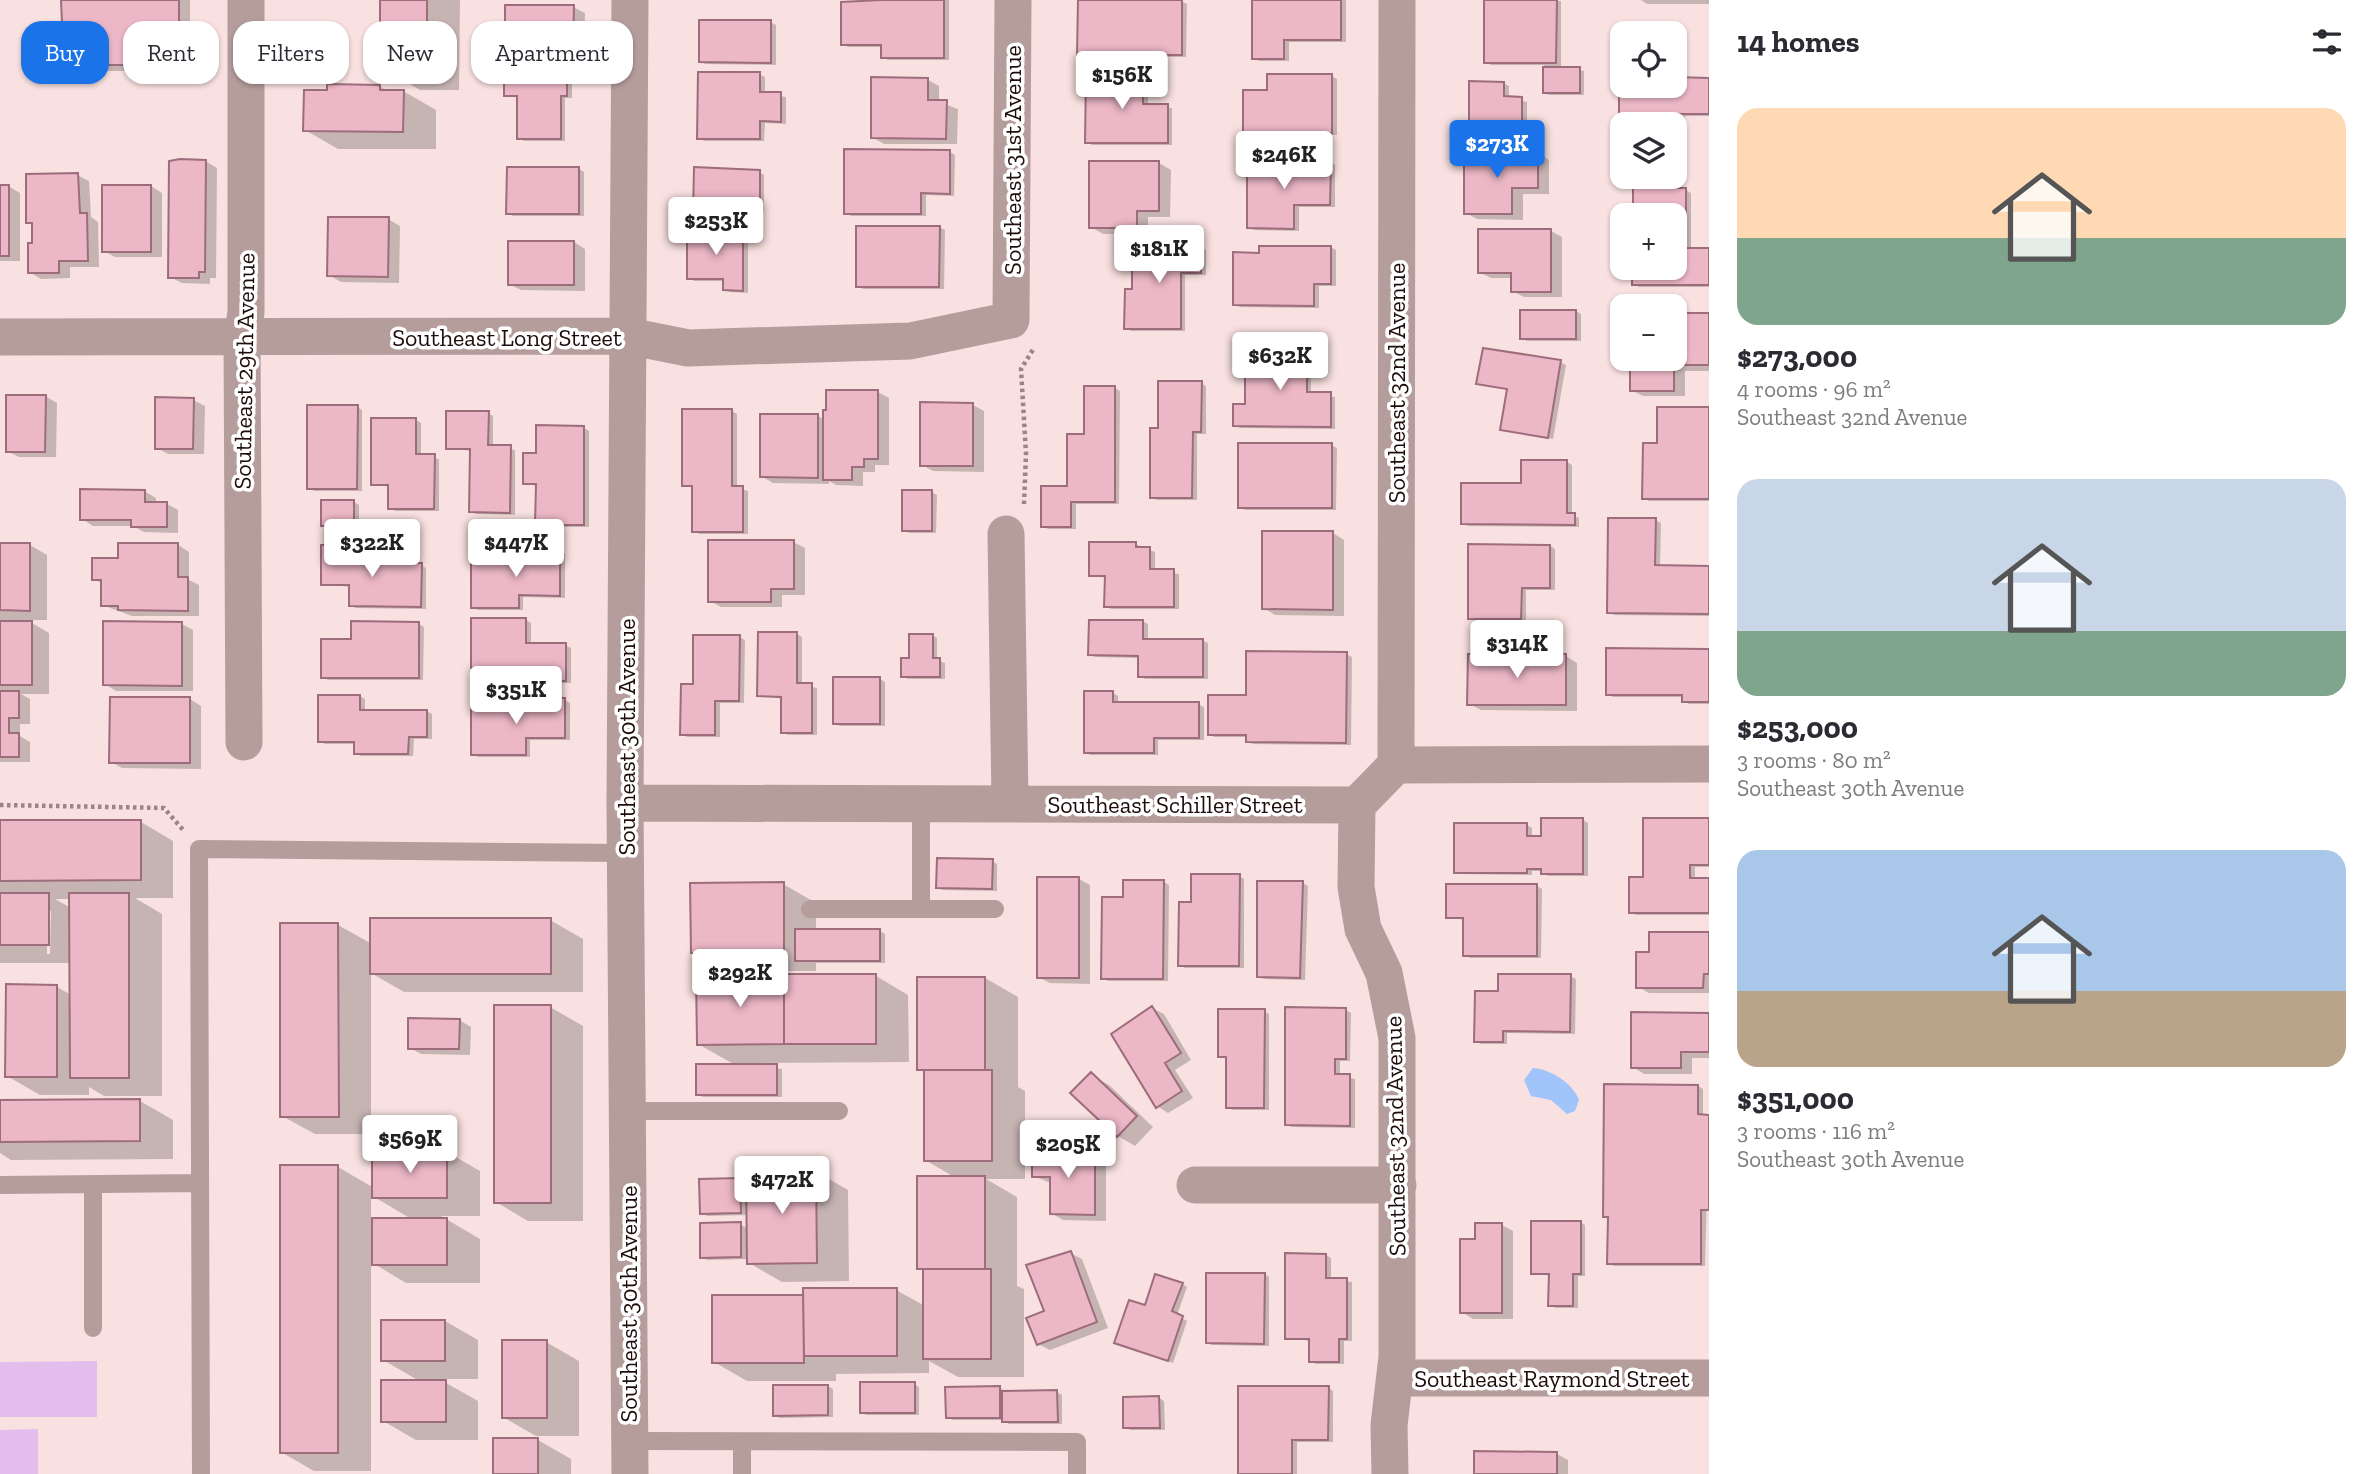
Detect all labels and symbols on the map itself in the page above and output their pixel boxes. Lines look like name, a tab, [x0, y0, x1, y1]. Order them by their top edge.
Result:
street label: Southeast 31st Avenue	[998, 45, 1027, 275]
pin: $156K	[1073, 52, 1171, 111]
pin: $273K	[1448, 120, 1546, 180]
pin: $246K	[1235, 132, 1333, 191]
pin: $253K	[667, 198, 765, 257]
pin: $181K	[1110, 226, 1208, 285]
street label: Southeast 29th Avenue	[227, 252, 261, 490]
street label: Southeast 32nd Avenue	[1382, 263, 1411, 503]
street label: Southeast Long Street	[392, 323, 622, 352]
pin: $632K	[1231, 332, 1329, 392]
pin: $322K	[323, 520, 421, 579]
pin: $447K	[467, 520, 565, 579]
street label: Southeast 30th Avenue	[612, 618, 641, 856]
pin: $314K	[1468, 620, 1566, 680]
pin: $351K	[467, 666, 565, 726]
street label: Southeast Schiller Street	[1047, 790, 1303, 819]
pin: $292K	[691, 950, 789, 1009]
street label: Southeast 32nd Avenue	[1378, 1016, 1412, 1256]
pin: $569K	[361, 1116, 459, 1175]
pin: $205K	[1019, 1120, 1117, 1180]
pin: $472K	[733, 1156, 831, 1216]
street label: Southeast 30th Avenue	[614, 1185, 643, 1423]
street label: Southeast Raymond Street	[1414, 1364, 1690, 1393]

